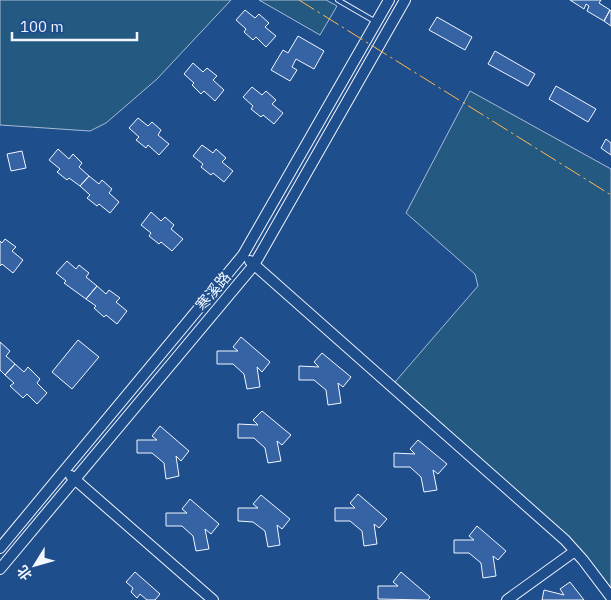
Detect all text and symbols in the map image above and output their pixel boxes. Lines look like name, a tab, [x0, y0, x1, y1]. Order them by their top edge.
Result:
scale bar	[12, 10, 138, 42]
text: 100 m	[20, 17, 64, 36]
street label: 寒溪路	[191, 268, 235, 314]
north arrow	[10, 540, 60, 590]
text: 北	[13, 562, 36, 584]

